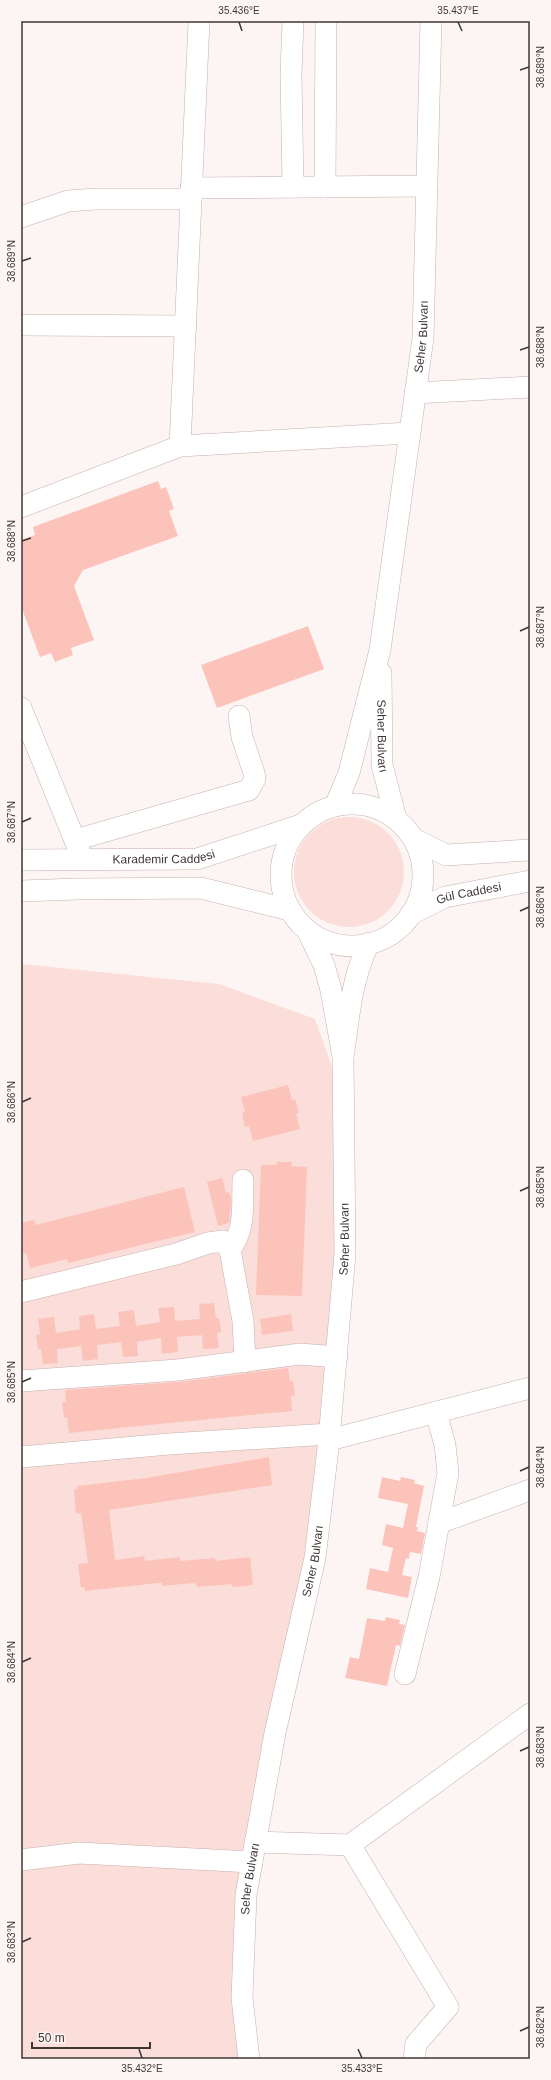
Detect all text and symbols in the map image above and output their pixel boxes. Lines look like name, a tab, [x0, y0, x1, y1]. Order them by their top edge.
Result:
text: 35.436°E	[218, 5, 260, 16]
text: 35.437°E	[437, 5, 479, 16]
text: 38.689°N	[535, 46, 546, 88]
text: 38.689°N	[6, 240, 17, 282]
street label: Seher Bulvarı	[411, 300, 431, 374]
text: 38.688°N	[535, 326, 546, 368]
text: 38.688°N	[6, 520, 17, 562]
text: 38.687°N	[535, 606, 546, 648]
street label: Seher Bulvarı	[374, 700, 391, 774]
text: 38.687°N	[6, 801, 17, 843]
street label: Karademir Caddesi	[113, 847, 217, 866]
street label: Gül Caddesi	[434, 880, 502, 907]
text: 38.686°N	[535, 886, 546, 928]
text: 38.686°N	[6, 1081, 17, 1123]
text: 38.685°N	[535, 1166, 546, 1208]
street label: Seher Bulvarı	[336, 1203, 352, 1276]
text: 38.685°N	[6, 1361, 17, 1403]
text: 38.684°N	[535, 1446, 546, 1488]
street label: Seher Bulvarı	[299, 1525, 326, 1599]
text: 38.684°N	[6, 1641, 17, 1683]
text: 38.683°N	[535, 1726, 546, 1768]
street label: Seher Bulvarı	[238, 1842, 262, 1915]
text: 38.683°N	[6, 1921, 17, 1963]
text: 38.682°N	[535, 2006, 546, 2048]
scale bar	[32, 2024, 150, 2050]
text: 50 m	[38, 2031, 65, 2045]
text: 35.432°E	[121, 2063, 163, 2074]
text: 35.433°E	[341, 2063, 383, 2074]

